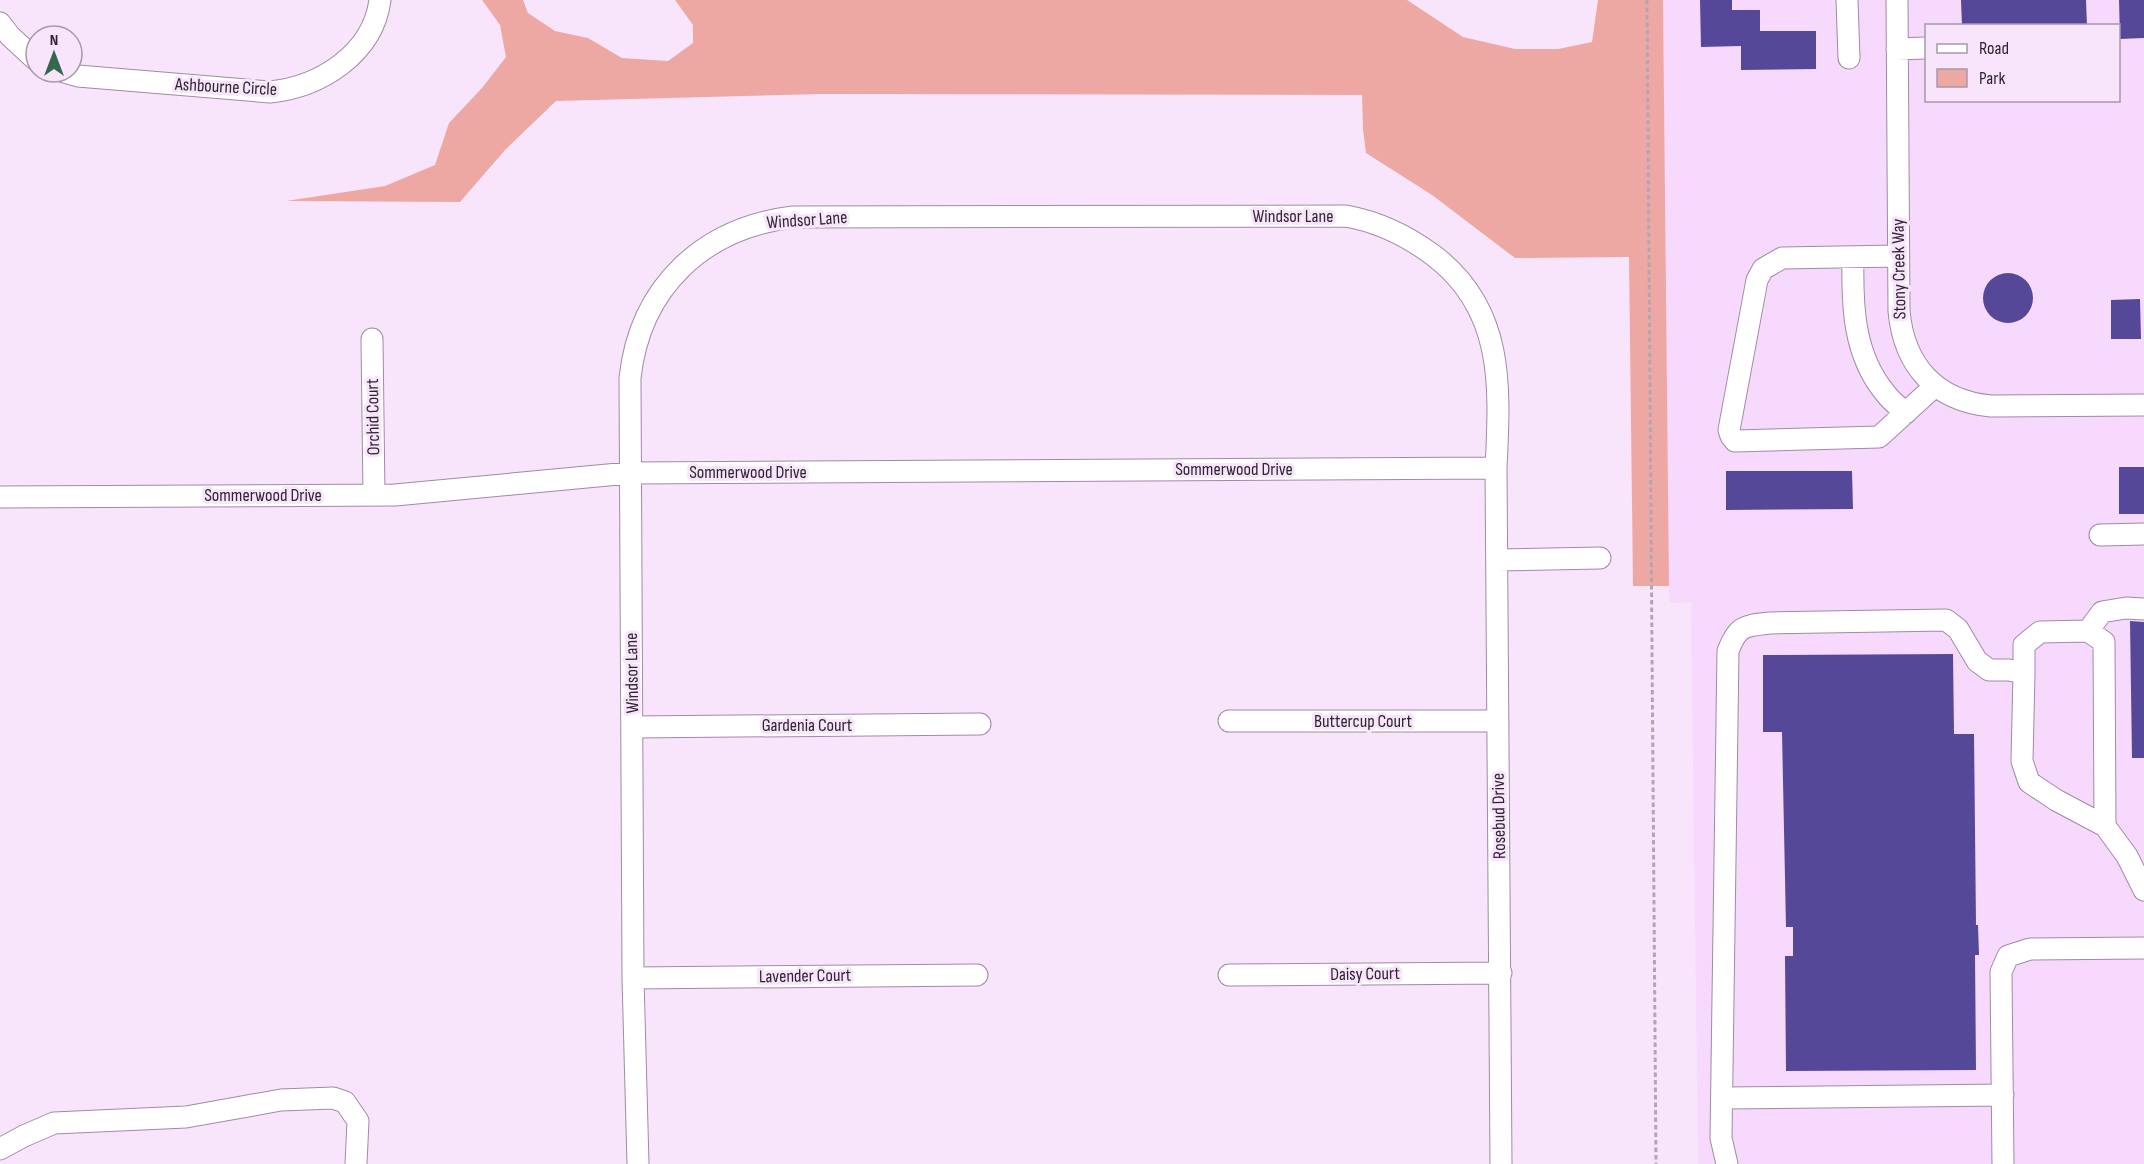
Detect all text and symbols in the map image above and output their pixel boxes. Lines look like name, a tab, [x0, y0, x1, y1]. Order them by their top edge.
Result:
north arrow	[24, 24, 84, 84]
legend	[1925, 24, 2120, 102]
text: N	[50, 31, 58, 50]
text: Road	[1979, 38, 2009, 59]
text: Park	[1979, 68, 2005, 89]
street label: Ashbourne Circle	[173, 74, 278, 100]
street label: Windsor Lane	[1253, 206, 1333, 227]
street label: Windsor Lane	[766, 207, 848, 233]
street label: Stony Creek Way	[1888, 218, 1910, 320]
street label: Orchid Court	[362, 378, 384, 456]
street label: Sommerwood Drive	[1175, 459, 1293, 480]
street label: Sommerwood Drive	[689, 462, 807, 483]
street label: Sommerwood Drive	[204, 485, 322, 506]
street label: Windsor Lane	[621, 632, 643, 714]
street label: Buttercup Court	[1314, 711, 1412, 732]
street label: Gardenia Court	[762, 715, 853, 736]
street label: Rosebud Drive	[1488, 773, 1510, 859]
street label: Daisy Court	[1330, 963, 1401, 985]
street label: Lavender Court	[759, 965, 852, 987]

